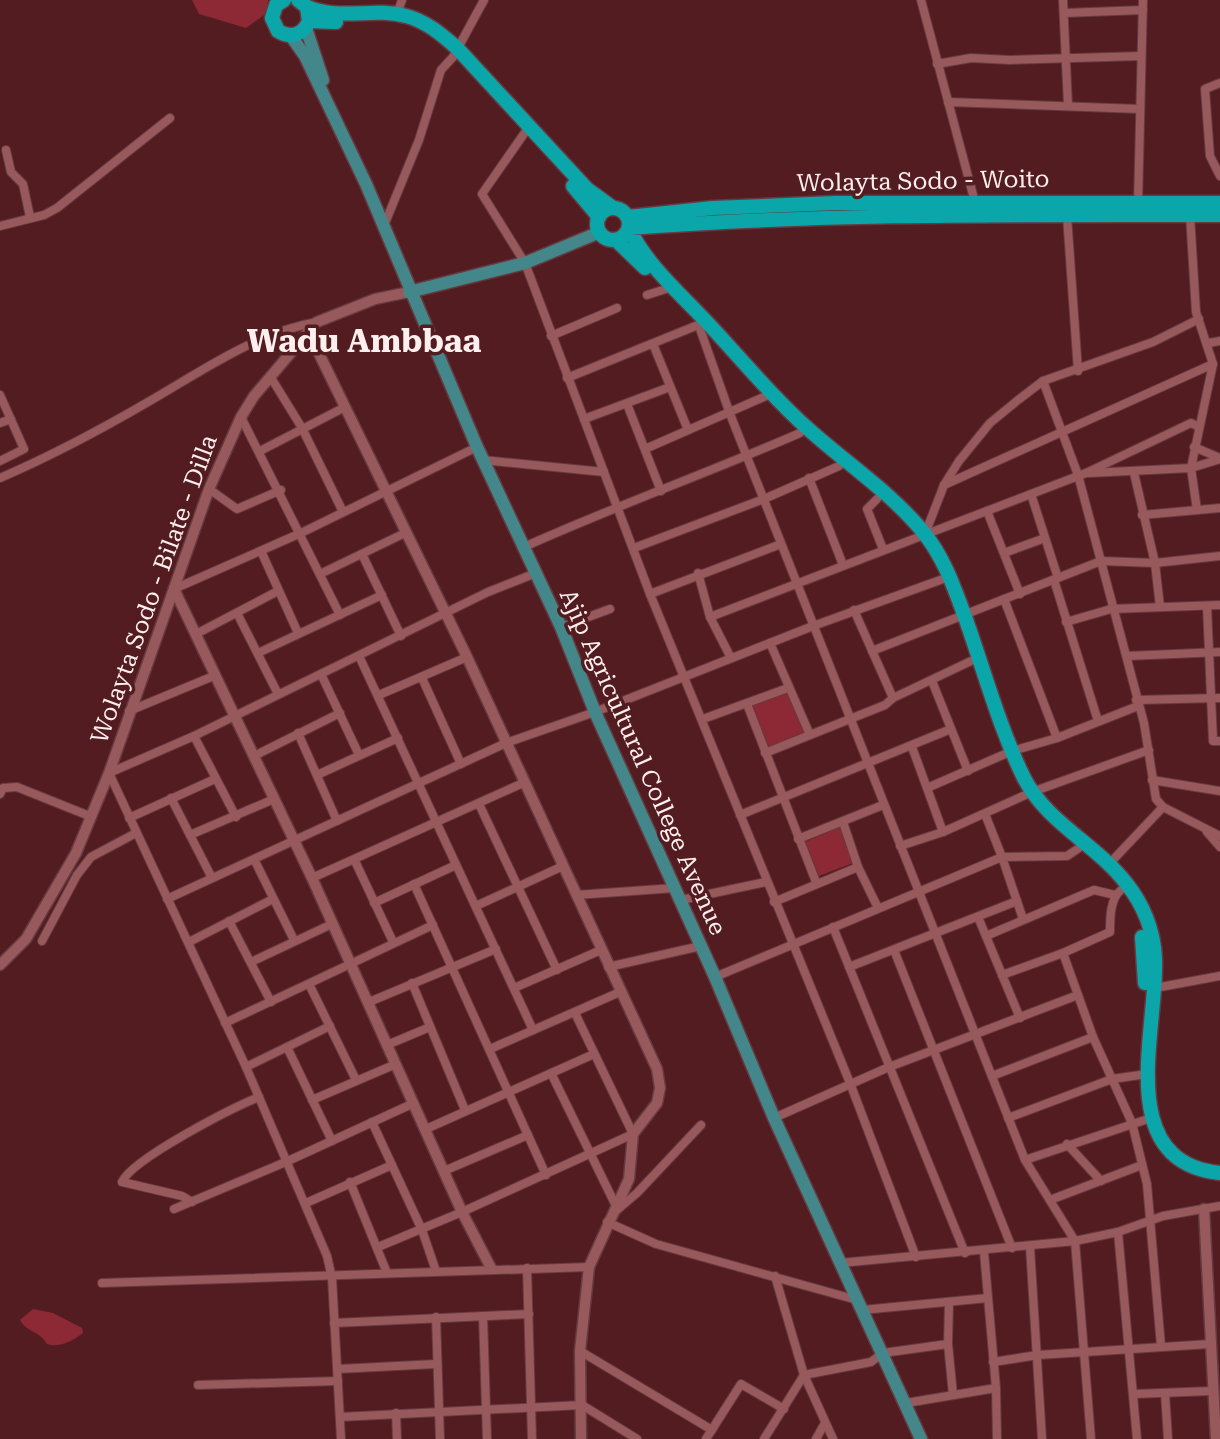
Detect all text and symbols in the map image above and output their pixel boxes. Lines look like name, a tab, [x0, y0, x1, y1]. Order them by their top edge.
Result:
street label: Wolayta Sodo - Woito	[796, 165, 1050, 197]
district label: Wadu Ambbaa	[247, 322, 481, 360]
street label: Wolayta Sodo - Bilate - Dilla	[85, 431, 223, 747]
street label: Ajip Agricultural College Avenue	[554, 585, 732, 939]

